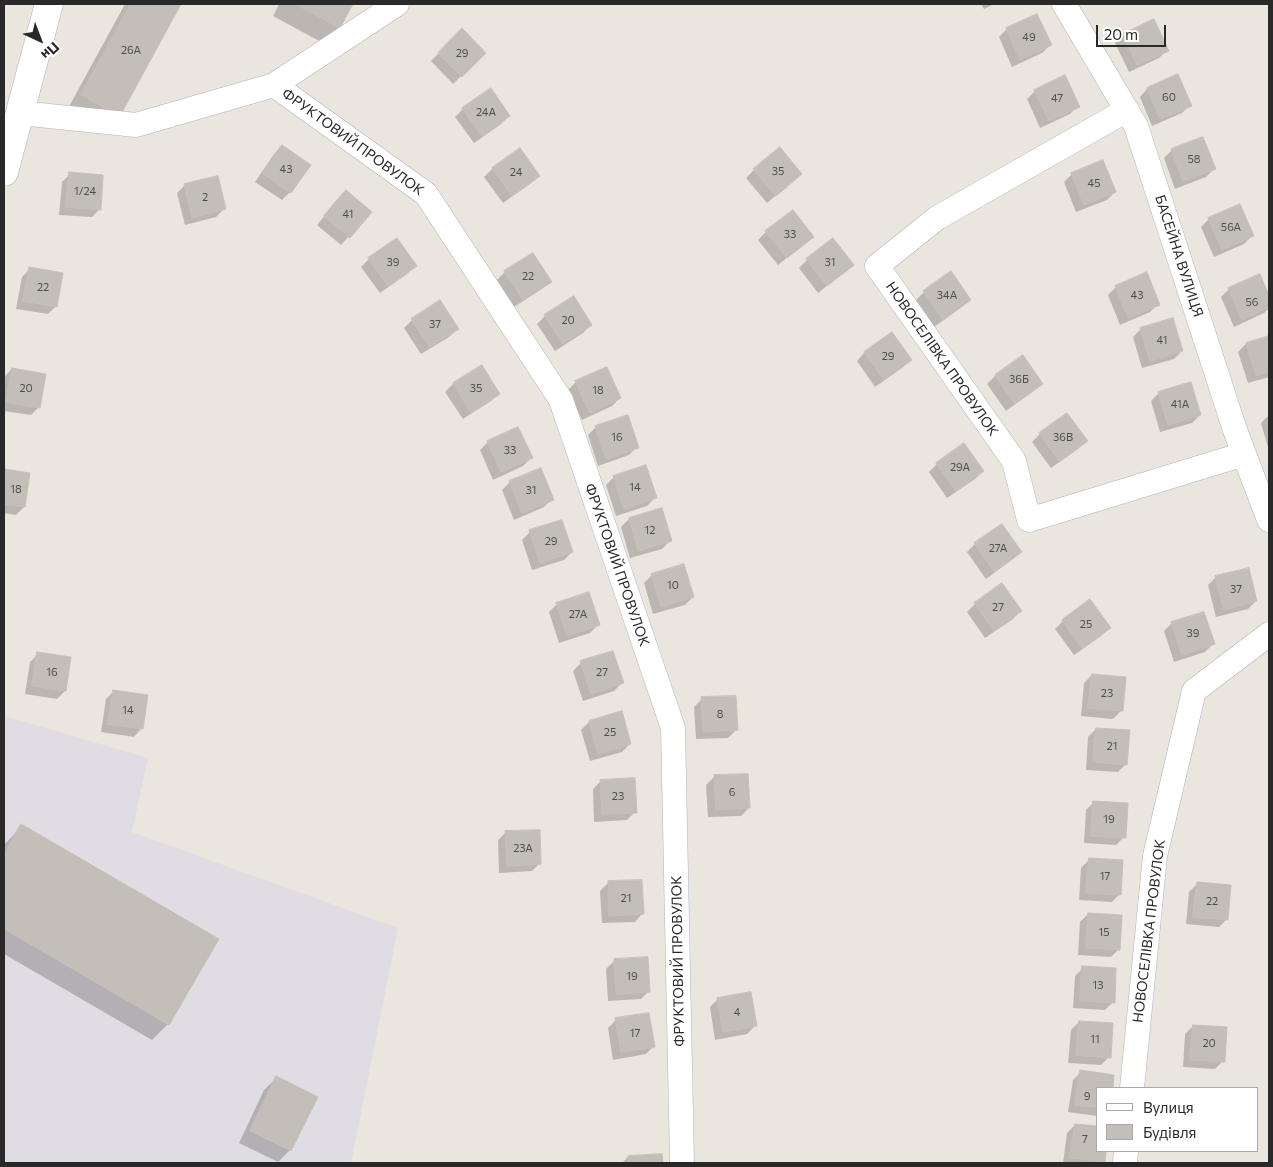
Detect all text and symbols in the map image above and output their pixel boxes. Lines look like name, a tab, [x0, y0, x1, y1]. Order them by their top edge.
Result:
north arrow	[15, 15, 65, 65]
scale bar	[1098, 15, 1168, 47]
text: 20 m	[1104, 25, 1138, 43]
house number: 49	[1022, 30, 1036, 44]
text: Пн	[38, 39, 63, 64]
house number: 26А	[121, 43, 141, 57]
house number: 29	[456, 46, 468, 60]
street label: ФРУКТОВИЙ ПРОВУЛОК	[279, 85, 427, 199]
house number: 60	[1162, 90, 1176, 104]
house number: 47	[1051, 91, 1063, 105]
house number: 24А	[476, 105, 496, 119]
house number: 58	[1188, 152, 1200, 166]
house number: 43	[280, 162, 292, 176]
house number: 35	[772, 164, 784, 178]
house number: 24	[510, 165, 522, 179]
house number: 45	[1088, 176, 1100, 190]
house number: 1/24	[74, 184, 96, 198]
house number: 2	[202, 190, 208, 204]
street label: БАСЕЙНА ВУЛИЦЯ	[1151, 193, 1207, 319]
house number: 41	[343, 207, 353, 221]
house number: 56А	[1221, 220, 1241, 234]
house number: 33	[784, 227, 796, 241]
house number: 39	[387, 255, 399, 269]
house number: 31	[825, 255, 835, 269]
house number: 22	[522, 269, 534, 283]
street label: НОВОСЕЛІВКА ПРОВУЛОК	[882, 279, 1002, 439]
house number: 22	[37, 280, 49, 294]
house number: 34А	[937, 288, 957, 302]
house number: 43	[1131, 288, 1143, 302]
house number: 56	[1246, 295, 1258, 309]
house number: 20	[561, 313, 575, 327]
house number: 37	[429, 317, 441, 331]
house number: 41	[1157, 333, 1167, 347]
house number: 29	[882, 349, 894, 363]
house number: 36Б	[1009, 372, 1029, 386]
house number: 20	[19, 381, 33, 395]
house number: 35	[470, 381, 482, 395]
house number: 18	[592, 383, 604, 397]
house number: 41А	[1171, 397, 1189, 411]
house number: 16	[611, 430, 623, 444]
house number: 36В	[1053, 430, 1073, 444]
house number: 33	[504, 443, 516, 457]
house number: 29А	[950, 460, 970, 474]
house number: 14	[629, 480, 641, 494]
street label: ФРУКТОВИЙ ПРОВУЛОК	[581, 481, 653, 649]
house number: 18	[10, 482, 22, 496]
house number: 31	[526, 483, 536, 497]
house number: 12	[645, 523, 655, 537]
house number: 29	[545, 534, 557, 548]
house number: 27А	[989, 541, 1007, 555]
house number: 10	[667, 578, 679, 592]
house number: 37	[1230, 582, 1242, 596]
house number: 27	[992, 600, 1004, 614]
house number: 27А	[569, 607, 587, 621]
house number: 25	[1080, 617, 1092, 631]
house number: 39	[1187, 626, 1199, 640]
house number: 16	[46, 665, 58, 679]
house number: 27	[596, 665, 608, 679]
house number: 23	[1101, 686, 1113, 700]
house number: 14	[122, 703, 134, 717]
house number: 8	[717, 707, 723, 721]
house number: 25	[604, 725, 616, 739]
house number: 21	[1107, 739, 1117, 753]
house number: 6	[729, 785, 735, 799]
house number: 23	[612, 789, 624, 803]
house number: 19	[1103, 812, 1115, 826]
street label: НОВОСЕЛІВКА ПРОВУЛОК	[1129, 838, 1169, 1024]
house number: 23А	[513, 841, 533, 855]
house number: 17	[1100, 869, 1110, 883]
street label: ФРУКТОВИЙ ПРОВУЛОК	[668, 875, 688, 1047]
house number: 21	[621, 891, 631, 905]
house number: 22	[1206, 894, 1218, 908]
house number: 15	[1098, 925, 1110, 939]
house number: 19	[626, 969, 638, 983]
house number: 13	[1093, 978, 1103, 992]
house number: 4	[734, 1005, 740, 1019]
house number: 17	[630, 1026, 640, 1040]
house number: 11	[1090, 1032, 1100, 1046]
house number: 20	[1202, 1036, 1216, 1050]
legend	[1096, 1087, 1258, 1152]
house number: 9	[1084, 1089, 1090, 1103]
text: Вулиця	[1143, 1098, 1194, 1116]
text: Будівля	[1143, 1123, 1196, 1141]
house number: 7	[1082, 1132, 1088, 1146]

